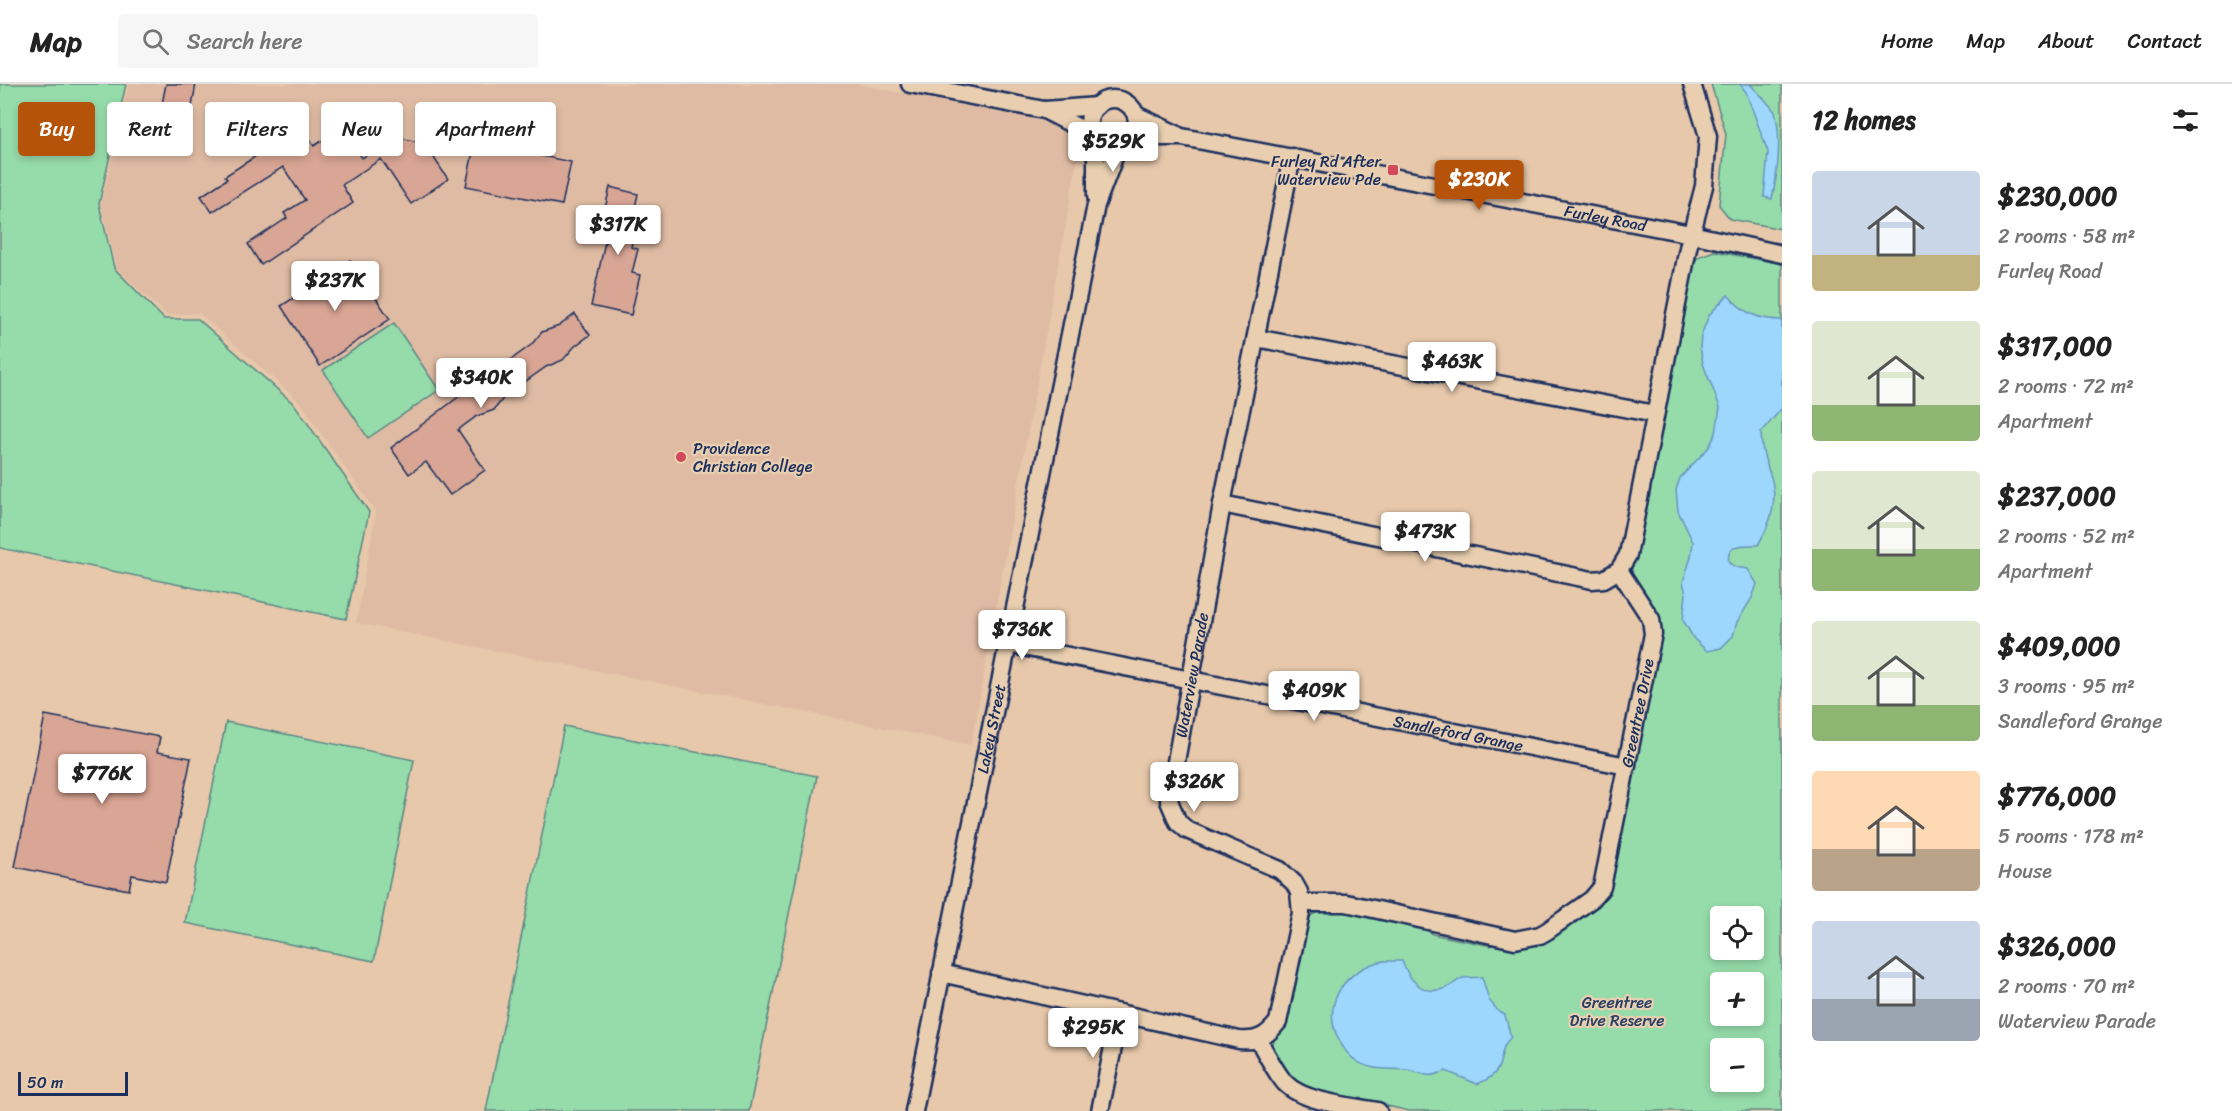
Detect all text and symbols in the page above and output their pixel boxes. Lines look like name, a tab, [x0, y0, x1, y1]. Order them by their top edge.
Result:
search box	[118, 14, 538, 68]
text: Map	[30, 17, 82, 66]
text: Search here	[187, 22, 303, 61]
text: Home	[1881, 22, 1933, 60]
text: Map	[1966, 22, 2005, 60]
text: About	[2038, 22, 2095, 60]
text: Contact	[2128, 22, 2202, 60]
icon: search	[139, 25, 172, 58]
text: 12 homes	[1812, 97, 1916, 143]
chip: Buy	[18, 102, 95, 156]
chip: Rent	[107, 102, 193, 156]
chip: Filters	[205, 102, 309, 156]
chip: New	[321, 102, 403, 156]
chip: Apartment	[415, 102, 556, 156]
icon: filters	[2169, 104, 2202, 137]
pin: $529K	[1071, 122, 1155, 173]
text: $529K	[1082, 124, 1144, 159]
place label: Furley Rd After Waterview Pde	[1271, 147, 1382, 194]
pin: $230K	[1437, 160, 1521, 211]
text: $230K	[1449, 162, 1509, 197]
marker: Furley Rd After Waterview Pde	[1386, 163, 1400, 177]
text: $230,000	[1998, 173, 2118, 219]
icon: home	[1860, 195, 1932, 267]
street label: Furley Road	[1562, 196, 1650, 240]
pin: $317K	[576, 205, 660, 256]
text: $317K	[590, 207, 646, 242]
text: 2 rooms · 58 m²	[1998, 219, 2135, 254]
text: Furley Road	[1998, 254, 2102, 289]
pin: $237K	[293, 261, 377, 312]
text: $237K	[305, 263, 365, 298]
text: $317,000	[1998, 323, 2112, 369]
pin: $463K	[1410, 342, 1494, 393]
text: $463K	[1422, 344, 1482, 379]
icon: home	[1860, 345, 1932, 417]
pin: $340K	[439, 358, 523, 409]
text: $340K	[450, 360, 512, 395]
text: 2 rooms · 72 m²	[1998, 369, 2134, 404]
text: Apartment	[1998, 404, 2092, 439]
place label: Providence Christian College	[693, 434, 813, 481]
marker: Providence Christian College	[674, 450, 688, 464]
text: $237,000	[1998, 473, 2116, 519]
icon: home	[1860, 495, 1932, 567]
pin: $473K	[1383, 512, 1467, 563]
text: $473K	[1395, 514, 1455, 549]
text: 2 rooms · 52 m²	[1998, 519, 2135, 554]
text: Apartment	[1998, 554, 2092, 589]
pin: $736K	[980, 610, 1064, 661]
street label: Waterview Parade	[1166, 610, 1217, 740]
text: $736K	[992, 612, 1052, 647]
text: $409,000	[1998, 623, 2120, 669]
icon: home	[1860, 645, 1932, 717]
street label: Greentree Drive	[1612, 656, 1662, 770]
text: 3 rooms · 95 m²	[1998, 669, 2135, 704]
pin: $409K	[1272, 671, 1356, 722]
text: $409K	[1282, 673, 1346, 708]
street label: Lakey Street	[968, 681, 1014, 776]
text: Sandleford Grange	[1998, 704, 2162, 739]
street label: Sandleford Grange	[1391, 706, 1526, 760]
pin: $776K	[60, 754, 144, 805]
text: $776K	[72, 756, 132, 791]
pin: $326K	[1152, 762, 1236, 813]
text: $326K	[1164, 764, 1224, 799]
text: $776,000	[1998, 773, 2116, 819]
icon: home	[1860, 795, 1932, 867]
text: 5 rooms · 178 m²	[1998, 819, 2144, 854]
text: House	[1998, 854, 2052, 889]
map controls	[1710, 906, 1764, 1092]
button: locate	[1710, 906, 1764, 960]
text: $326,000	[1998, 923, 2116, 969]
icon: home	[1860, 945, 1932, 1017]
text: 2 rooms · 70 m²	[1998, 969, 2135, 1004]
button: +	[1710, 972, 1764, 1026]
park label: Greentree Drive Reserve	[1570, 988, 1664, 1035]
text: Waterview Parade	[1998, 1004, 2156, 1039]
pin: $295K	[1051, 1008, 1135, 1059]
text: $295K	[1062, 1010, 1124, 1045]
button: −	[1710, 1038, 1764, 1092]
text: 50 m	[27, 1068, 63, 1097]
scale bar	[18, 1069, 128, 1096]

